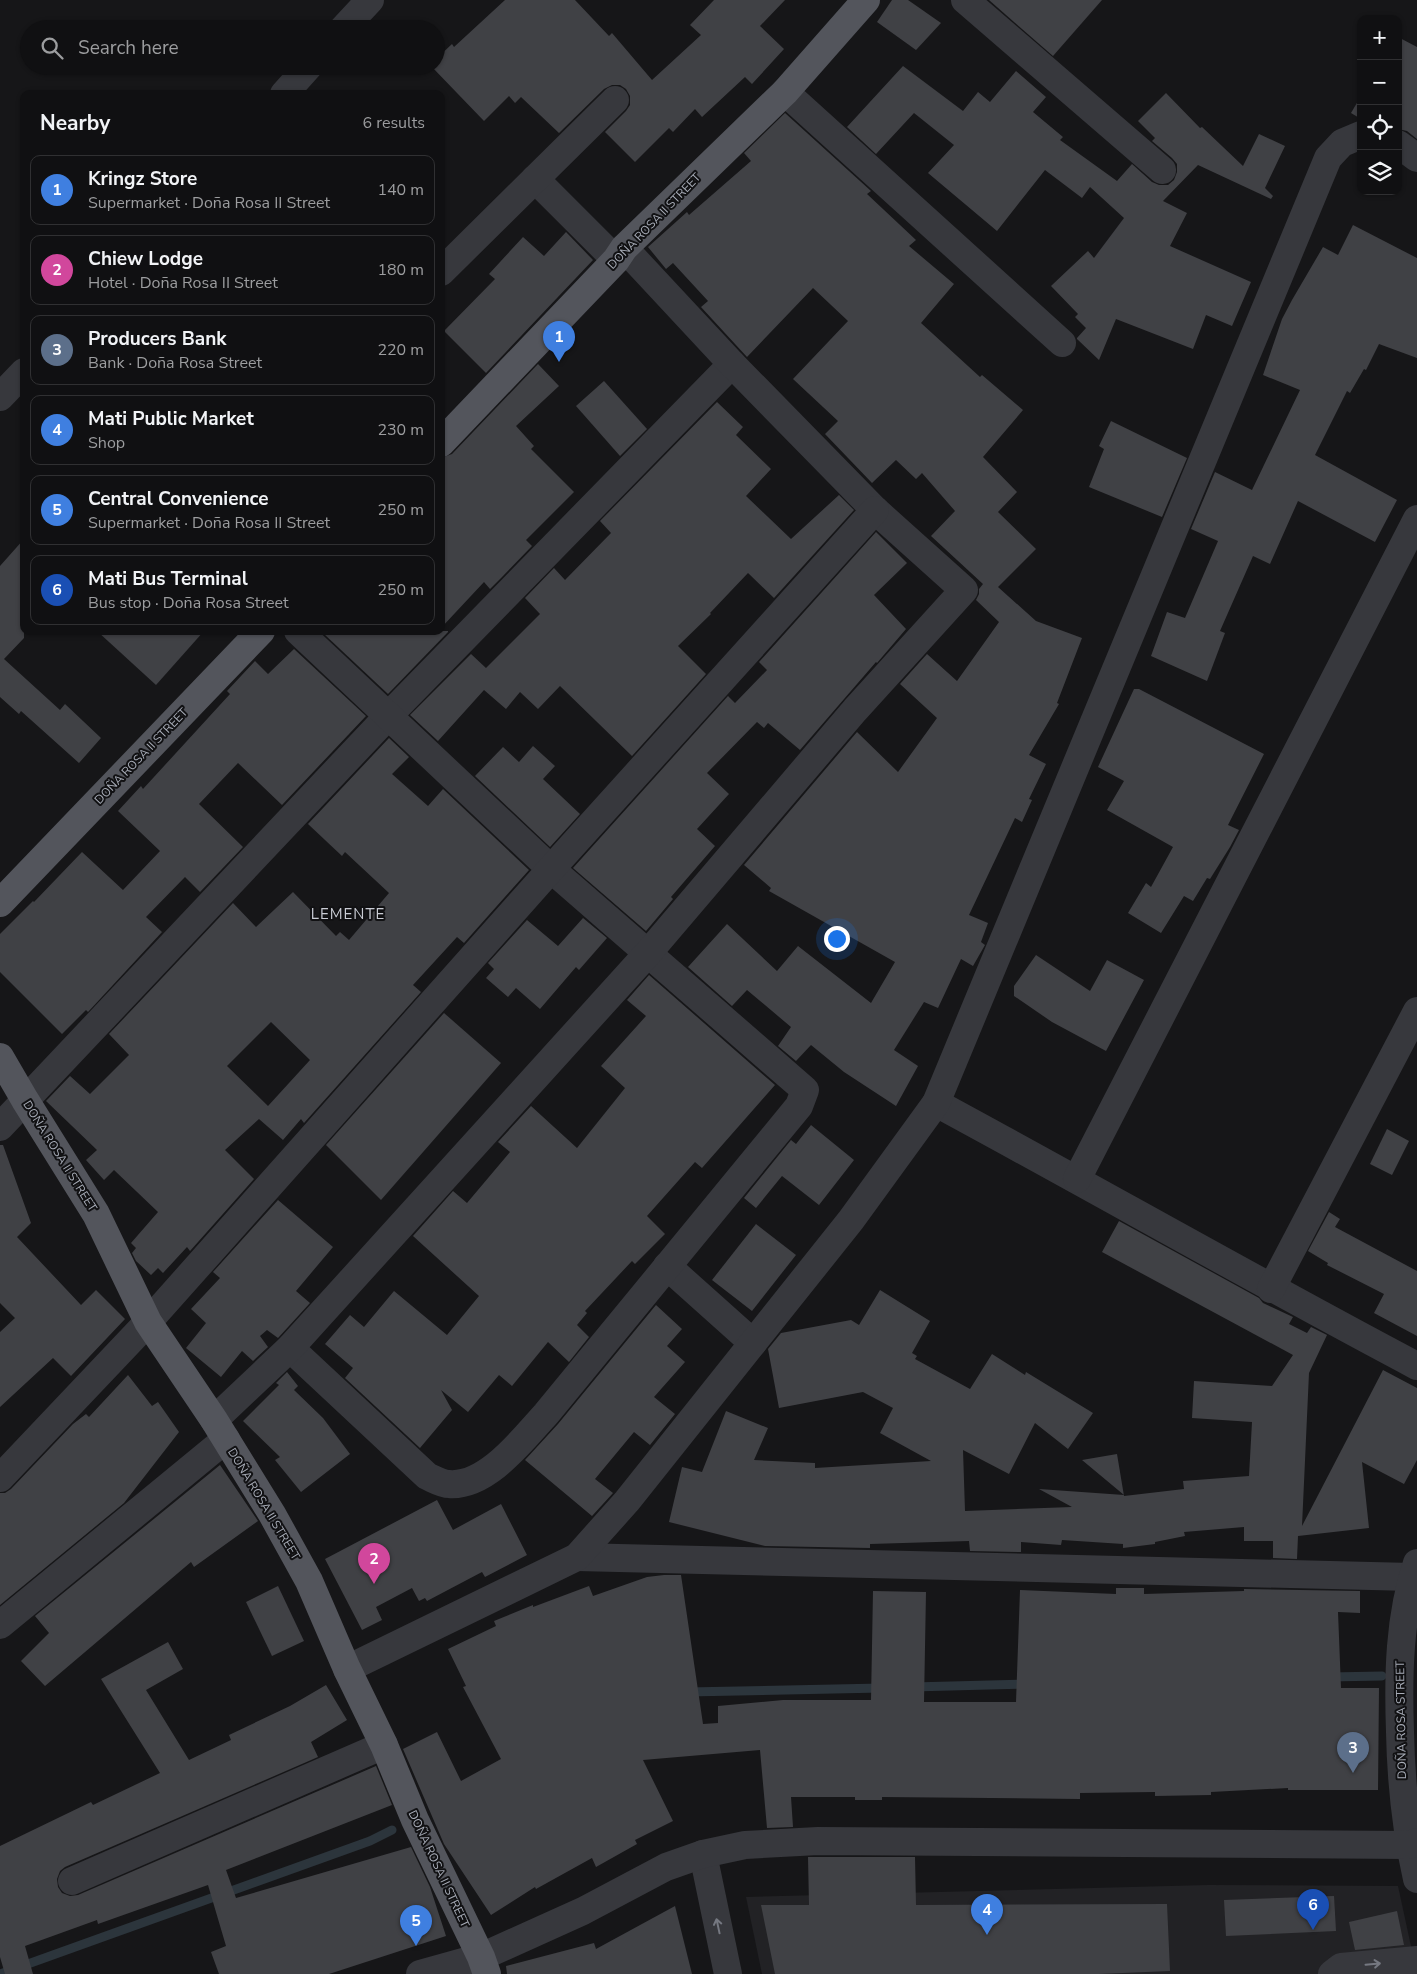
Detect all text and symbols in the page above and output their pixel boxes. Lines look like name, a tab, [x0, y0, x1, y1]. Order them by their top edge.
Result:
map controls	[1357, 15, 1402, 195]
button: +	[1357, 15, 1402, 60]
search box	[20, 20, 445, 75]
icon: search	[38, 34, 66, 62]
text: Search here	[78, 35, 179, 61]
button: −	[1357, 60, 1402, 105]
button: locate	[1357, 105, 1402, 150]
text: Nearby	[40, 109, 110, 137]
text: 6 results	[363, 112, 425, 134]
button: layers	[1357, 150, 1402, 195]
text: Kringz Store	[88, 166, 197, 192]
street label: DOÑA ROSA II STREET	[604, 169, 705, 273]
text: 1	[52, 179, 62, 201]
text: 140 m	[377, 179, 424, 201]
text: Supermarket · Doña Rosa II Street	[88, 192, 330, 214]
text: Chiew Lodge	[88, 246, 203, 272]
text: 2	[52, 259, 62, 281]
text: 180 m	[377, 259, 424, 281]
text: Hotel · Doña Rosa II Street	[88, 272, 278, 294]
pin: 1	[543, 321, 575, 362]
text: Producers Bank	[88, 326, 226, 352]
text: 3	[52, 339, 62, 361]
text: 220 m	[377, 339, 424, 361]
text: Bank · Doña Rosa Street	[88, 352, 262, 374]
text: Mati Public Market	[88, 406, 254, 432]
text: 4	[52, 419, 62, 441]
text: 230 m	[377, 419, 424, 441]
text: Shop	[88, 432, 125, 454]
text: Central Convenience	[88, 486, 269, 512]
text: 5	[52, 499, 62, 521]
text: 250 m	[377, 499, 424, 521]
text: Supermarket · Doña Rosa II Street	[88, 512, 330, 534]
text: Mati Bus Terminal	[88, 566, 248, 592]
text: 6	[52, 579, 62, 601]
text: 250 m	[377, 579, 424, 601]
text: Bus stop · Doña Rosa Street	[88, 592, 289, 614]
street label: DOÑA ROSA II STREET	[91, 704, 192, 808]
district label: LEMENTE	[311, 904, 385, 924]
your location	[824, 926, 850, 952]
street label: DOÑA ROSA II STREET	[19, 1098, 101, 1215]
street label: DOÑA ROSA II STREET	[224, 1445, 304, 1564]
pin: 2	[358, 1543, 390, 1584]
street label: DOÑA ROSA STREET	[1392, 1660, 1410, 1779]
pin: 3	[1337, 1732, 1369, 1773]
street label: DOÑA ROSA II STREET	[405, 1808, 474, 1931]
pin: 6	[1297, 1889, 1329, 1930]
pin: 4	[971, 1894, 1003, 1935]
pin: 5	[400, 1905, 432, 1946]
one-way arrow	[713, 1919, 723, 1935]
one-way arrow	[1365, 1960, 1381, 1969]

